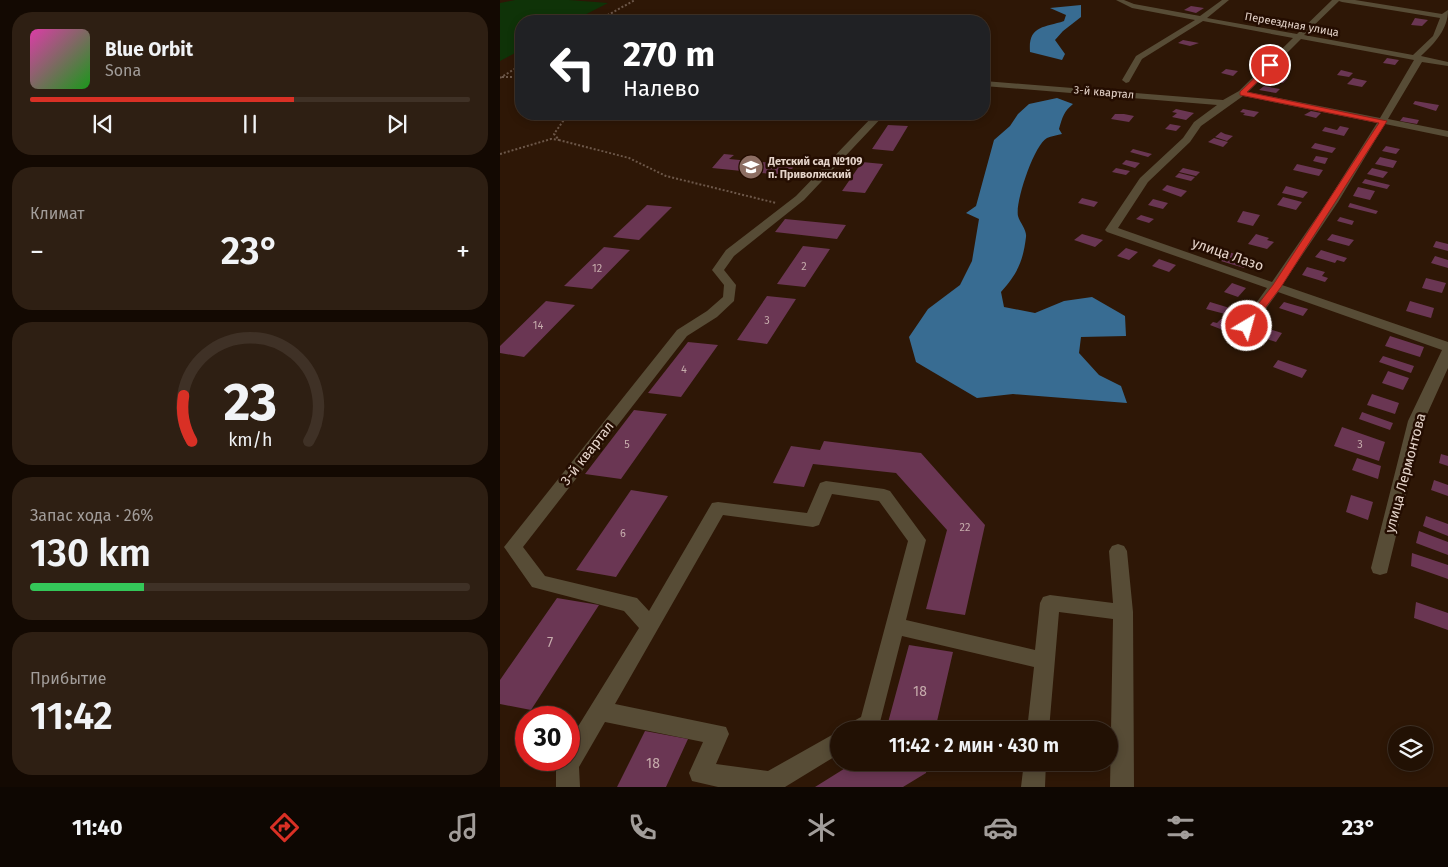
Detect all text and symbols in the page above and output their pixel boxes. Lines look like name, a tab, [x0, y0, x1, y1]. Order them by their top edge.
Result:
street label: Переездная улица	[1244, 10, 1340, 39]
text: 270 m	[623, 33, 715, 75]
icon: left	[540, 35, 605, 100]
text: Blue Orbit	[105, 38, 193, 61]
pin	[1249, 44, 1291, 86]
icon: arrive	[1256, 51, 1284, 79]
text: Sona	[105, 61, 141, 80]
text: Налево	[623, 75, 700, 102]
street label: 3-й квартал	[1073, 83, 1135, 102]
icon: previous	[89, 110, 117, 138]
icon: pause	[236, 110, 264, 138]
icon: next	[383, 110, 411, 138]
school or university icon: Детский сад №109 п. Приволжский	[738, 154, 764, 180]
place label: Детский сад №109 п. Приволжский	[767, 155, 863, 181]
text: Климат	[30, 204, 85, 223]
text: 23°	[221, 228, 279, 274]
street label: улица Лазо	[1190, 234, 1266, 275]
text: −	[30, 235, 44, 268]
text: +	[456, 235, 470, 268]
house number: 2	[801, 260, 807, 273]
house number: 12	[592, 262, 602, 275]
position arrow	[1220, 299, 1272, 351]
house number: 3	[764, 314, 770, 327]
house number: 14	[533, 319, 543, 332]
house number: 4	[681, 363, 687, 376]
text: 23	[223, 371, 277, 434]
street label: улица Лермонтова	[1381, 411, 1430, 535]
street label: 3-й квартал	[557, 418, 618, 489]
text: km/h	[228, 429, 272, 451]
house number: 5	[624, 438, 630, 451]
house number: 3	[1357, 438, 1363, 451]
text: Запас хода · 26%	[30, 506, 154, 525]
house number: 22	[960, 521, 970, 534]
house number: 6	[620, 527, 626, 540]
text: 130 km	[30, 530, 151, 576]
house number: 7	[547, 634, 553, 651]
text: Прибытие	[30, 669, 106, 688]
house number: 18	[913, 683, 927, 700]
text: 11:42	[30, 693, 113, 739]
speed limit sign: 30	[515, 706, 580, 771]
map controls	[1388, 726, 1433, 771]
button: layers	[1388, 726, 1433, 771]
text: 11:42 · 2 мин · 430 m	[889, 734, 1059, 757]
house number: 18	[646, 755, 660, 772]
icon: directions	[267, 810, 302, 845]
icon: music	[446, 810, 481, 845]
icon: phone	[625, 810, 660, 845]
icon: climate	[804, 810, 839, 845]
icon: car	[983, 810, 1018, 845]
icon: filters	[1163, 810, 1198, 845]
text: 11:40	[72, 814, 123, 841]
text: 23°	[1342, 814, 1376, 841]

